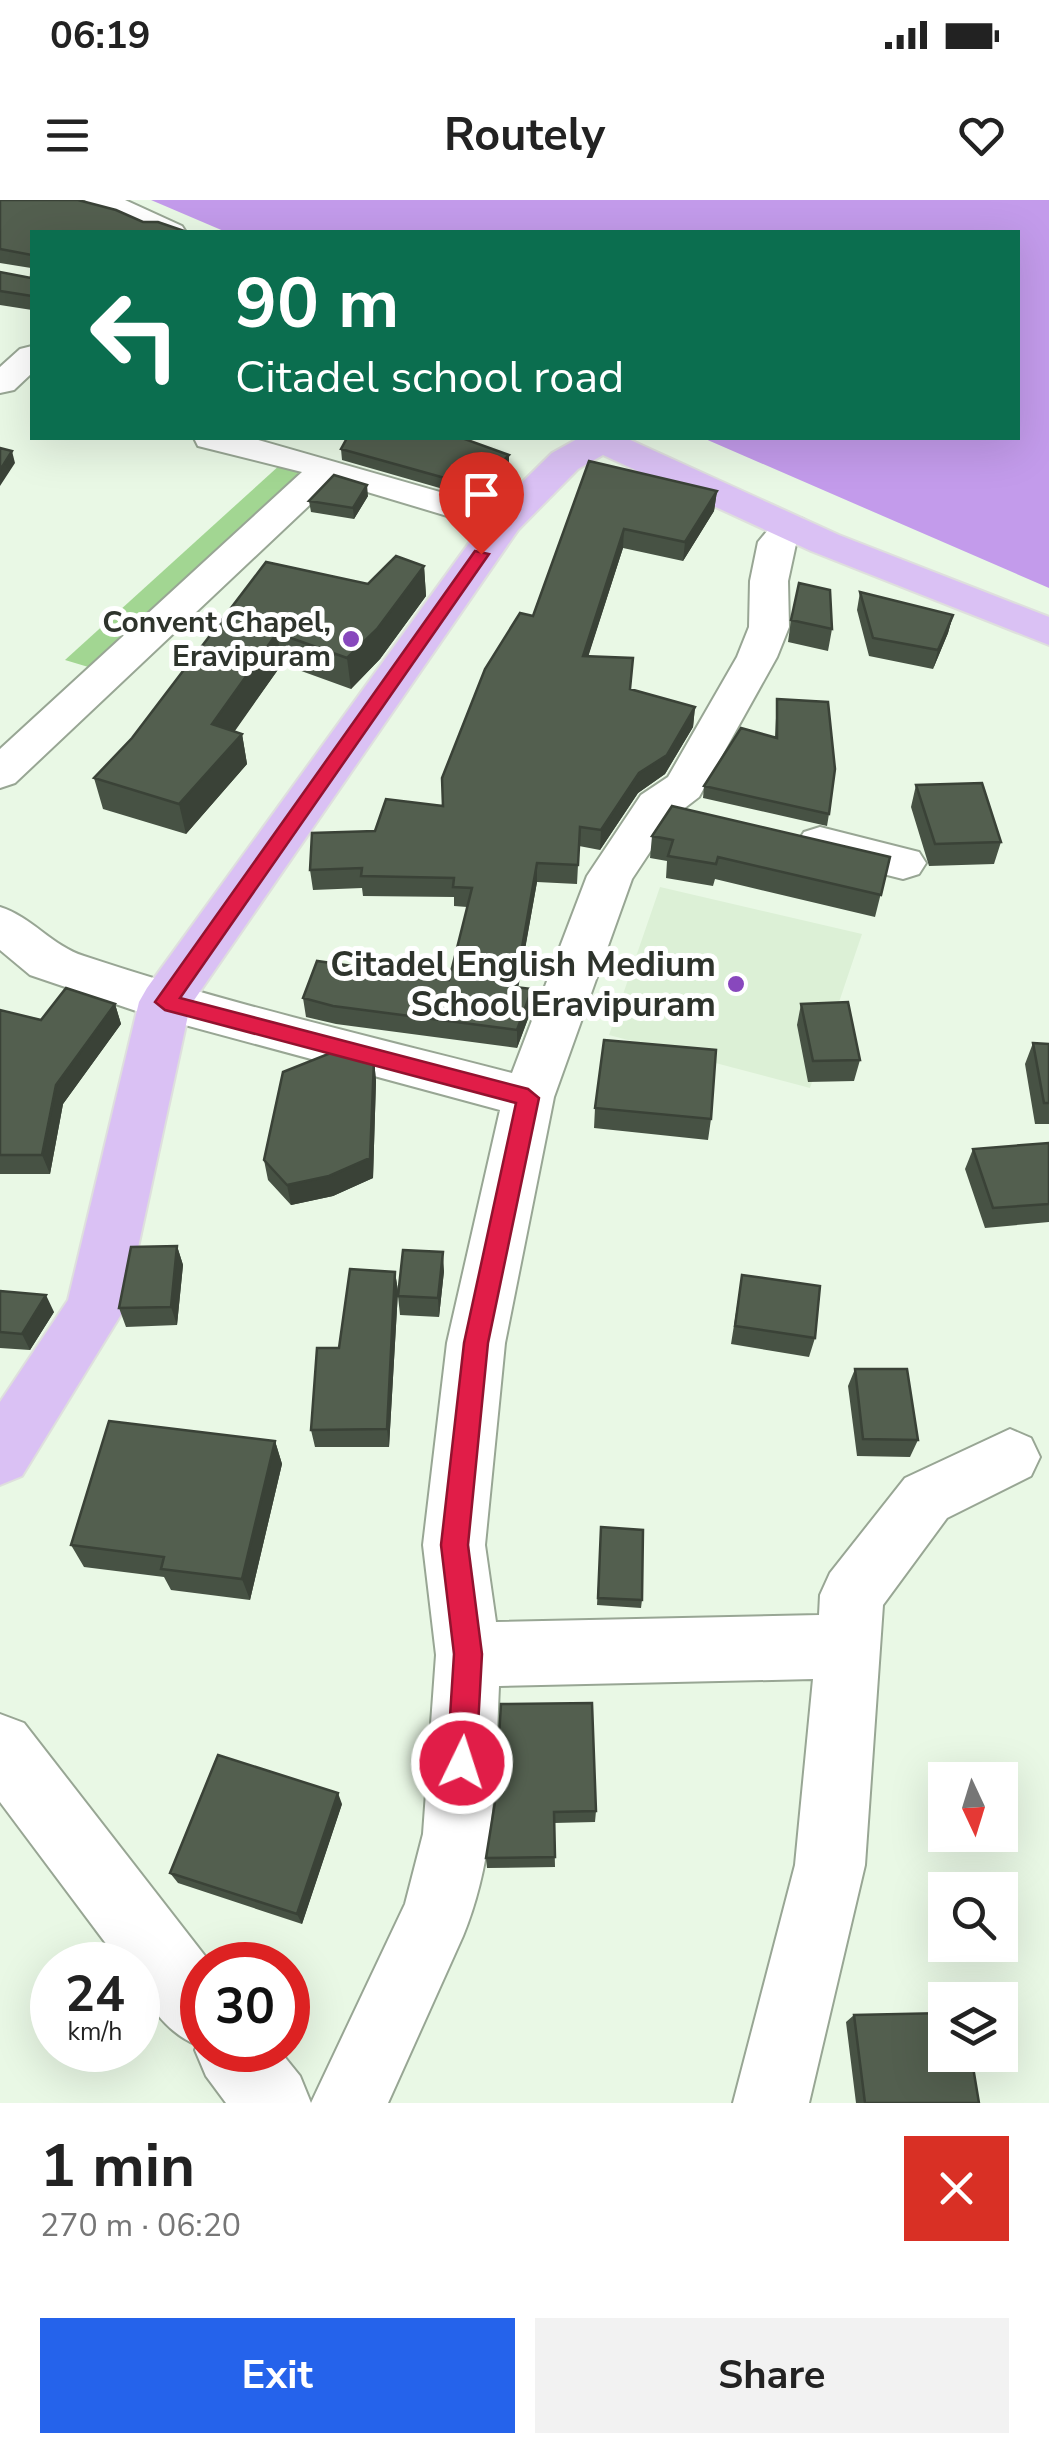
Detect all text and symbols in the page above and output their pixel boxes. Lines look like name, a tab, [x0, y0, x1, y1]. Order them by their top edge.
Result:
text: 06:19	[50, 10, 151, 61]
text: Routely	[444, 105, 605, 166]
icon: menu	[40, 108, 95, 163]
icon: heart	[954, 108, 1009, 163]
text: 90 m	[235, 256, 399, 352]
icon: left	[70, 270, 200, 400]
text: Citadel school road	[235, 347, 624, 408]
pin	[439, 452, 524, 555]
icon: arrive	[454, 467, 509, 522]
place label: Convent Chapel, Eravipuram	[102, 602, 331, 677]
marker: Convent Chapel, Eravipuram	[340, 628, 362, 650]
place label: Citadel English Medium School Eravipuram	[330, 941, 716, 1028]
marker: Citadel English Medium School Eravipuram	[725, 973, 747, 995]
position arrow	[410, 1711, 514, 1815]
north arrow	[928, 1762, 1018, 1852]
map controls	[928, 1762, 1018, 2072]
button: search	[928, 1872, 1018, 1962]
speed limit sign: 30	[180, 1942, 310, 2072]
text: 24	[65, 1960, 125, 2029]
button: layers	[928, 1982, 1018, 2072]
text: km/h	[67, 2015, 123, 2049]
text: 1 min	[40, 2125, 195, 2207]
button: close	[904, 2136, 1009, 2241]
text: 270 m · 06:20	[40, 2204, 241, 2247]
button: Exit	[40, 2318, 515, 2433]
button: Share	[535, 2318, 1009, 2433]

